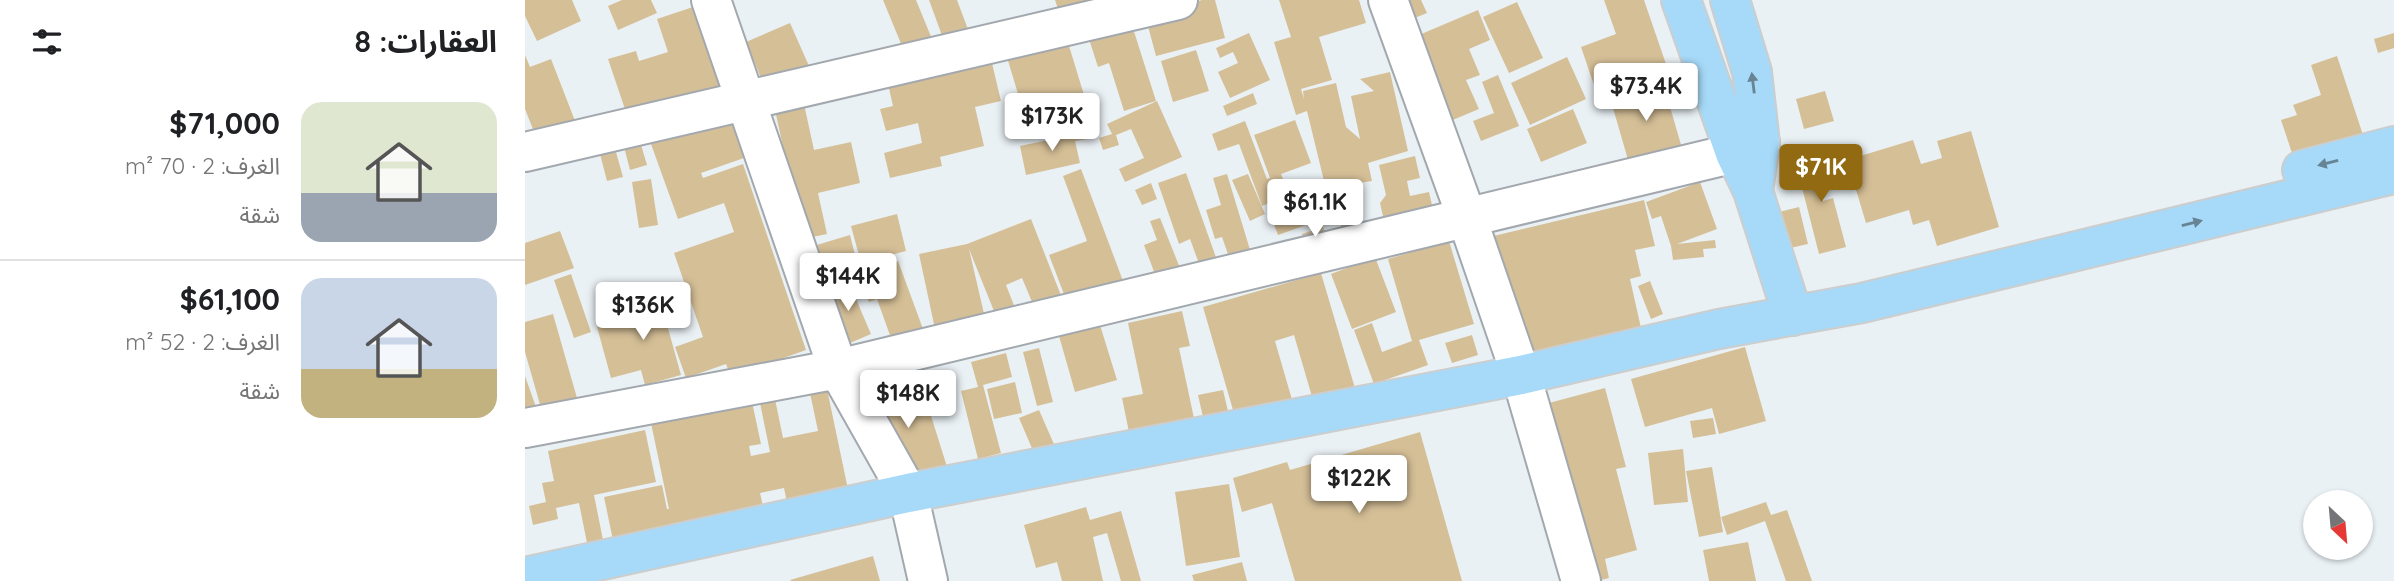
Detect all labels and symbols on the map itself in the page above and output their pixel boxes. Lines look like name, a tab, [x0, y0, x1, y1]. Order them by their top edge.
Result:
pin: $73.4K	[1589, 64, 1703, 123]
one-way arrow	[1747, 72, 1758, 94]
pin: $173K	[1003, 94, 1101, 153]
pin: $71K	[1780, 144, 1862, 204]
one-way arrow	[2317, 158, 2339, 169]
pin: $61.1K	[1258, 180, 1372, 239]
one-way arrow	[2181, 217, 2203, 228]
pin: $144K	[799, 254, 897, 313]
pin: $136K	[594, 282, 692, 342]
pin: $148K	[859, 370, 957, 430]
pin: $122K	[1310, 456, 1408, 515]
north arrow	[2303, 490, 2373, 560]

